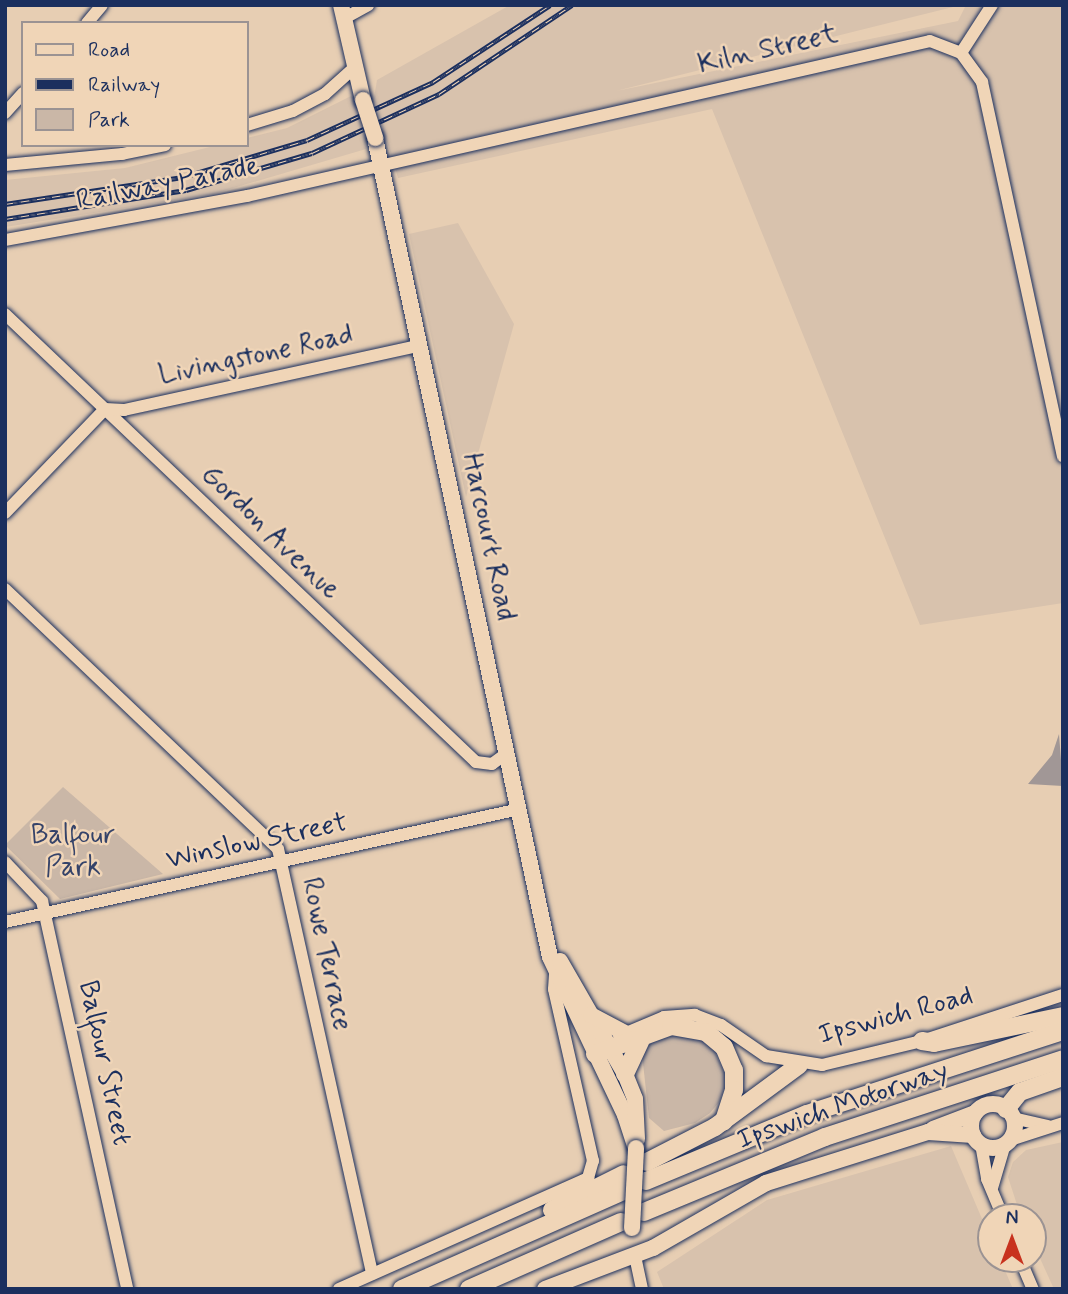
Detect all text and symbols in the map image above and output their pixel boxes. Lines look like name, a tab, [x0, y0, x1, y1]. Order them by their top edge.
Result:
street label: Kiln Street	[695, 18, 841, 82]
legend	[21, 21, 248, 147]
text: Road	[88, 36, 130, 64]
text: Railway	[88, 71, 160, 99]
text: Park	[88, 106, 130, 134]
street label: Railway Parade	[73, 150, 263, 218]
street label: Livingstone Road	[155, 319, 357, 393]
street label: Harcourt Road	[454, 451, 522, 623]
street label: Gordon Avenue	[195, 459, 345, 607]
street label: Winslow Street	[164, 807, 350, 877]
park label: Balfour Park	[31, 819, 115, 885]
street label: Rowe Terrace	[294, 875, 358, 1033]
street label: Balfour Street	[70, 975, 138, 1151]
street label: Ipswich Road	[815, 979, 977, 1053]
street label: Ipswich Motorway	[733, 1054, 953, 1158]
north arrow	[977, 1203, 1047, 1273]
text: N	[1006, 1206, 1018, 1231]

